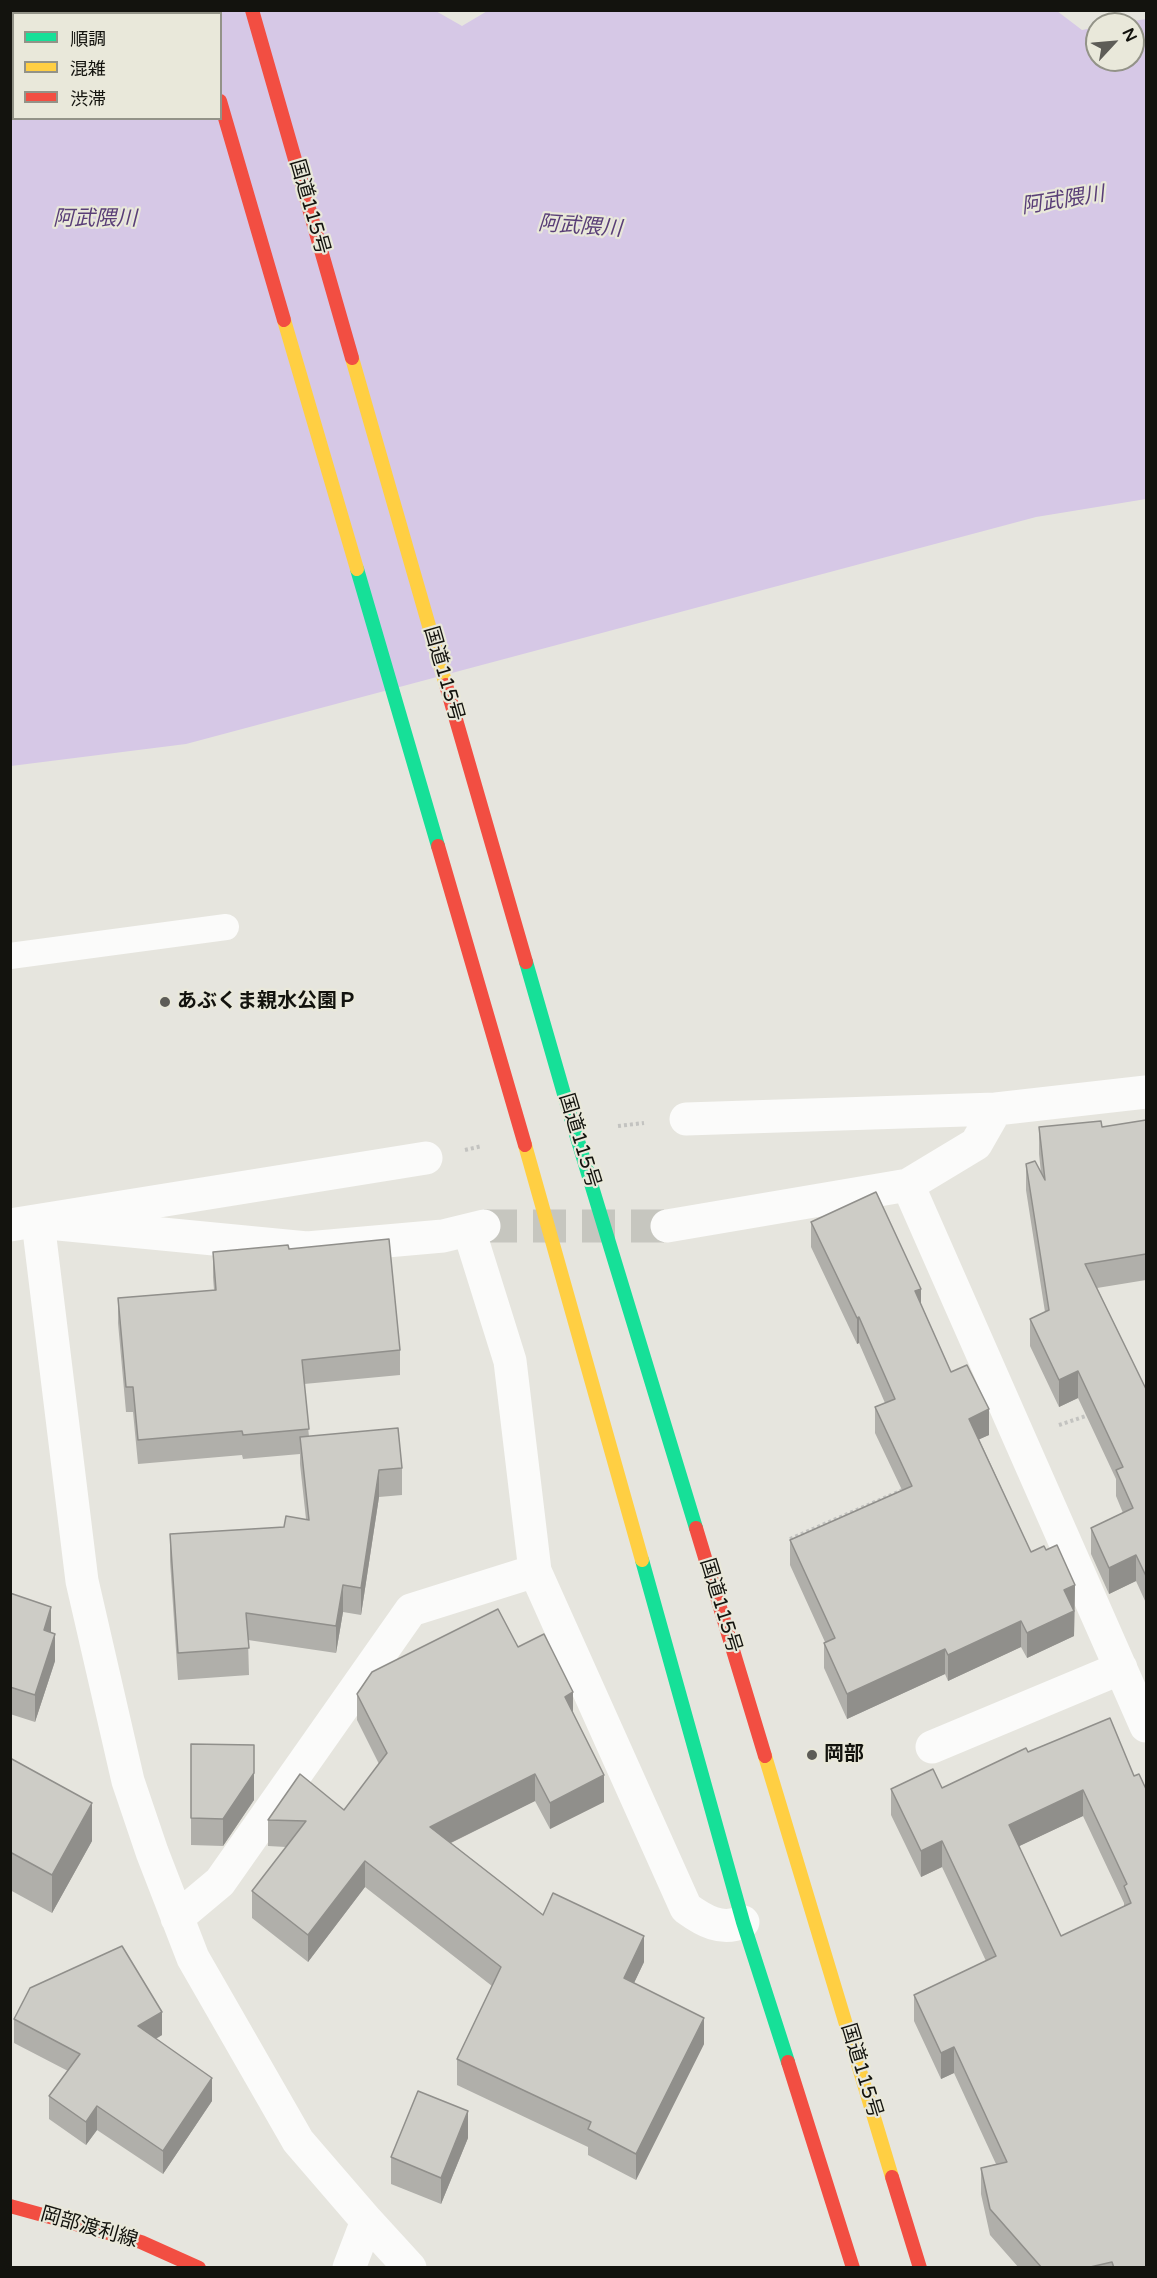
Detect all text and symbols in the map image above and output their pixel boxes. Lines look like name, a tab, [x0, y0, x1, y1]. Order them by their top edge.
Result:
legend	[12, 12, 222, 120]
north arrow	[1085, 12, 1145, 72]
text: N	[1118, 25, 1141, 45]
text: 順調	[70, 28, 106, 50]
text: 混雑	[70, 58, 106, 80]
text: 渋滞	[70, 88, 106, 110]
street label: 国道115号	[284, 157, 334, 257]
water label: 阿武隈川	[1020, 182, 1106, 220]
water label: 阿武隈川	[53, 206, 137, 232]
water label: 阿武隈川	[537, 212, 623, 242]
street label: 国道115号	[418, 624, 468, 724]
place label: あぶくま親水公園Ｐ	[177, 990, 357, 1014]
marker: あぶくま親水公園Ｐ	[158, 995, 172, 1009]
street label: 国道115号	[553, 1091, 605, 1191]
street label: 国道115号	[694, 1556, 746, 1656]
place label: 岡部	[824, 1743, 864, 1767]
marker: 岡部	[805, 1748, 819, 1762]
street label: 国道115号	[835, 2021, 887, 2121]
street label: 岡部渡利線	[38, 2203, 140, 2253]

